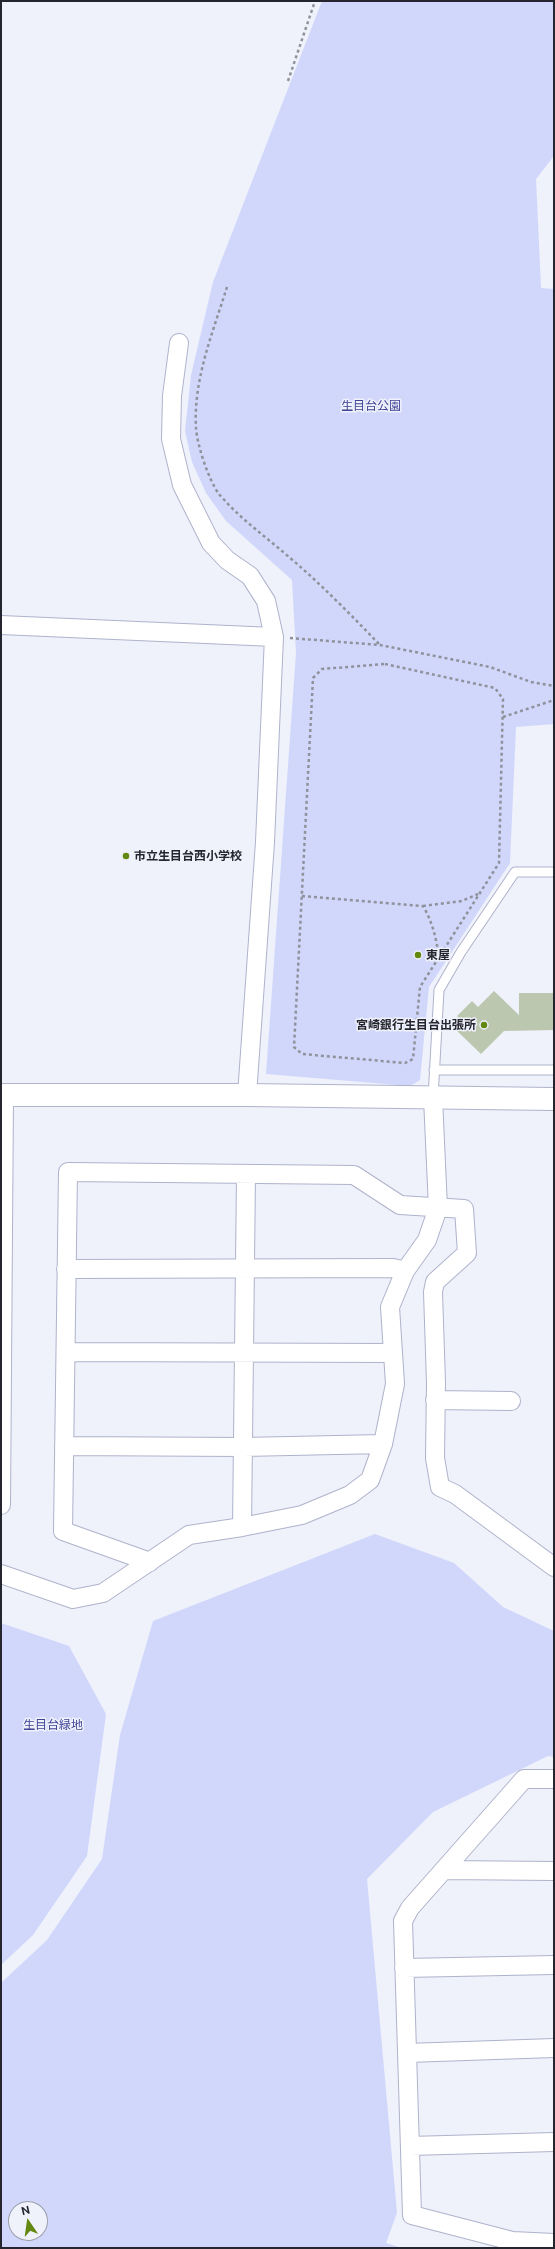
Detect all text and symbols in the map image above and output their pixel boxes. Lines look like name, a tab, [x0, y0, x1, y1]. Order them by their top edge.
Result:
park label: 生目台公園	[341, 399, 401, 413]
place label: 市立生目台西小学校	[134, 849, 242, 863]
marker: 市立生目台西小学校	[121, 851, 131, 861]
place label: 東屋	[426, 948, 450, 962]
marker: 東屋	[413, 950, 423, 960]
place label: 宮崎銀行生目台出張所	[356, 1018, 476, 1032]
marker: 宮崎銀行生目台出張所	[479, 1020, 489, 1030]
park label: 生目台緑地	[23, 1718, 83, 1732]
north arrow	[8, 2201, 48, 2241]
text: N	[20, 2203, 31, 2217]

